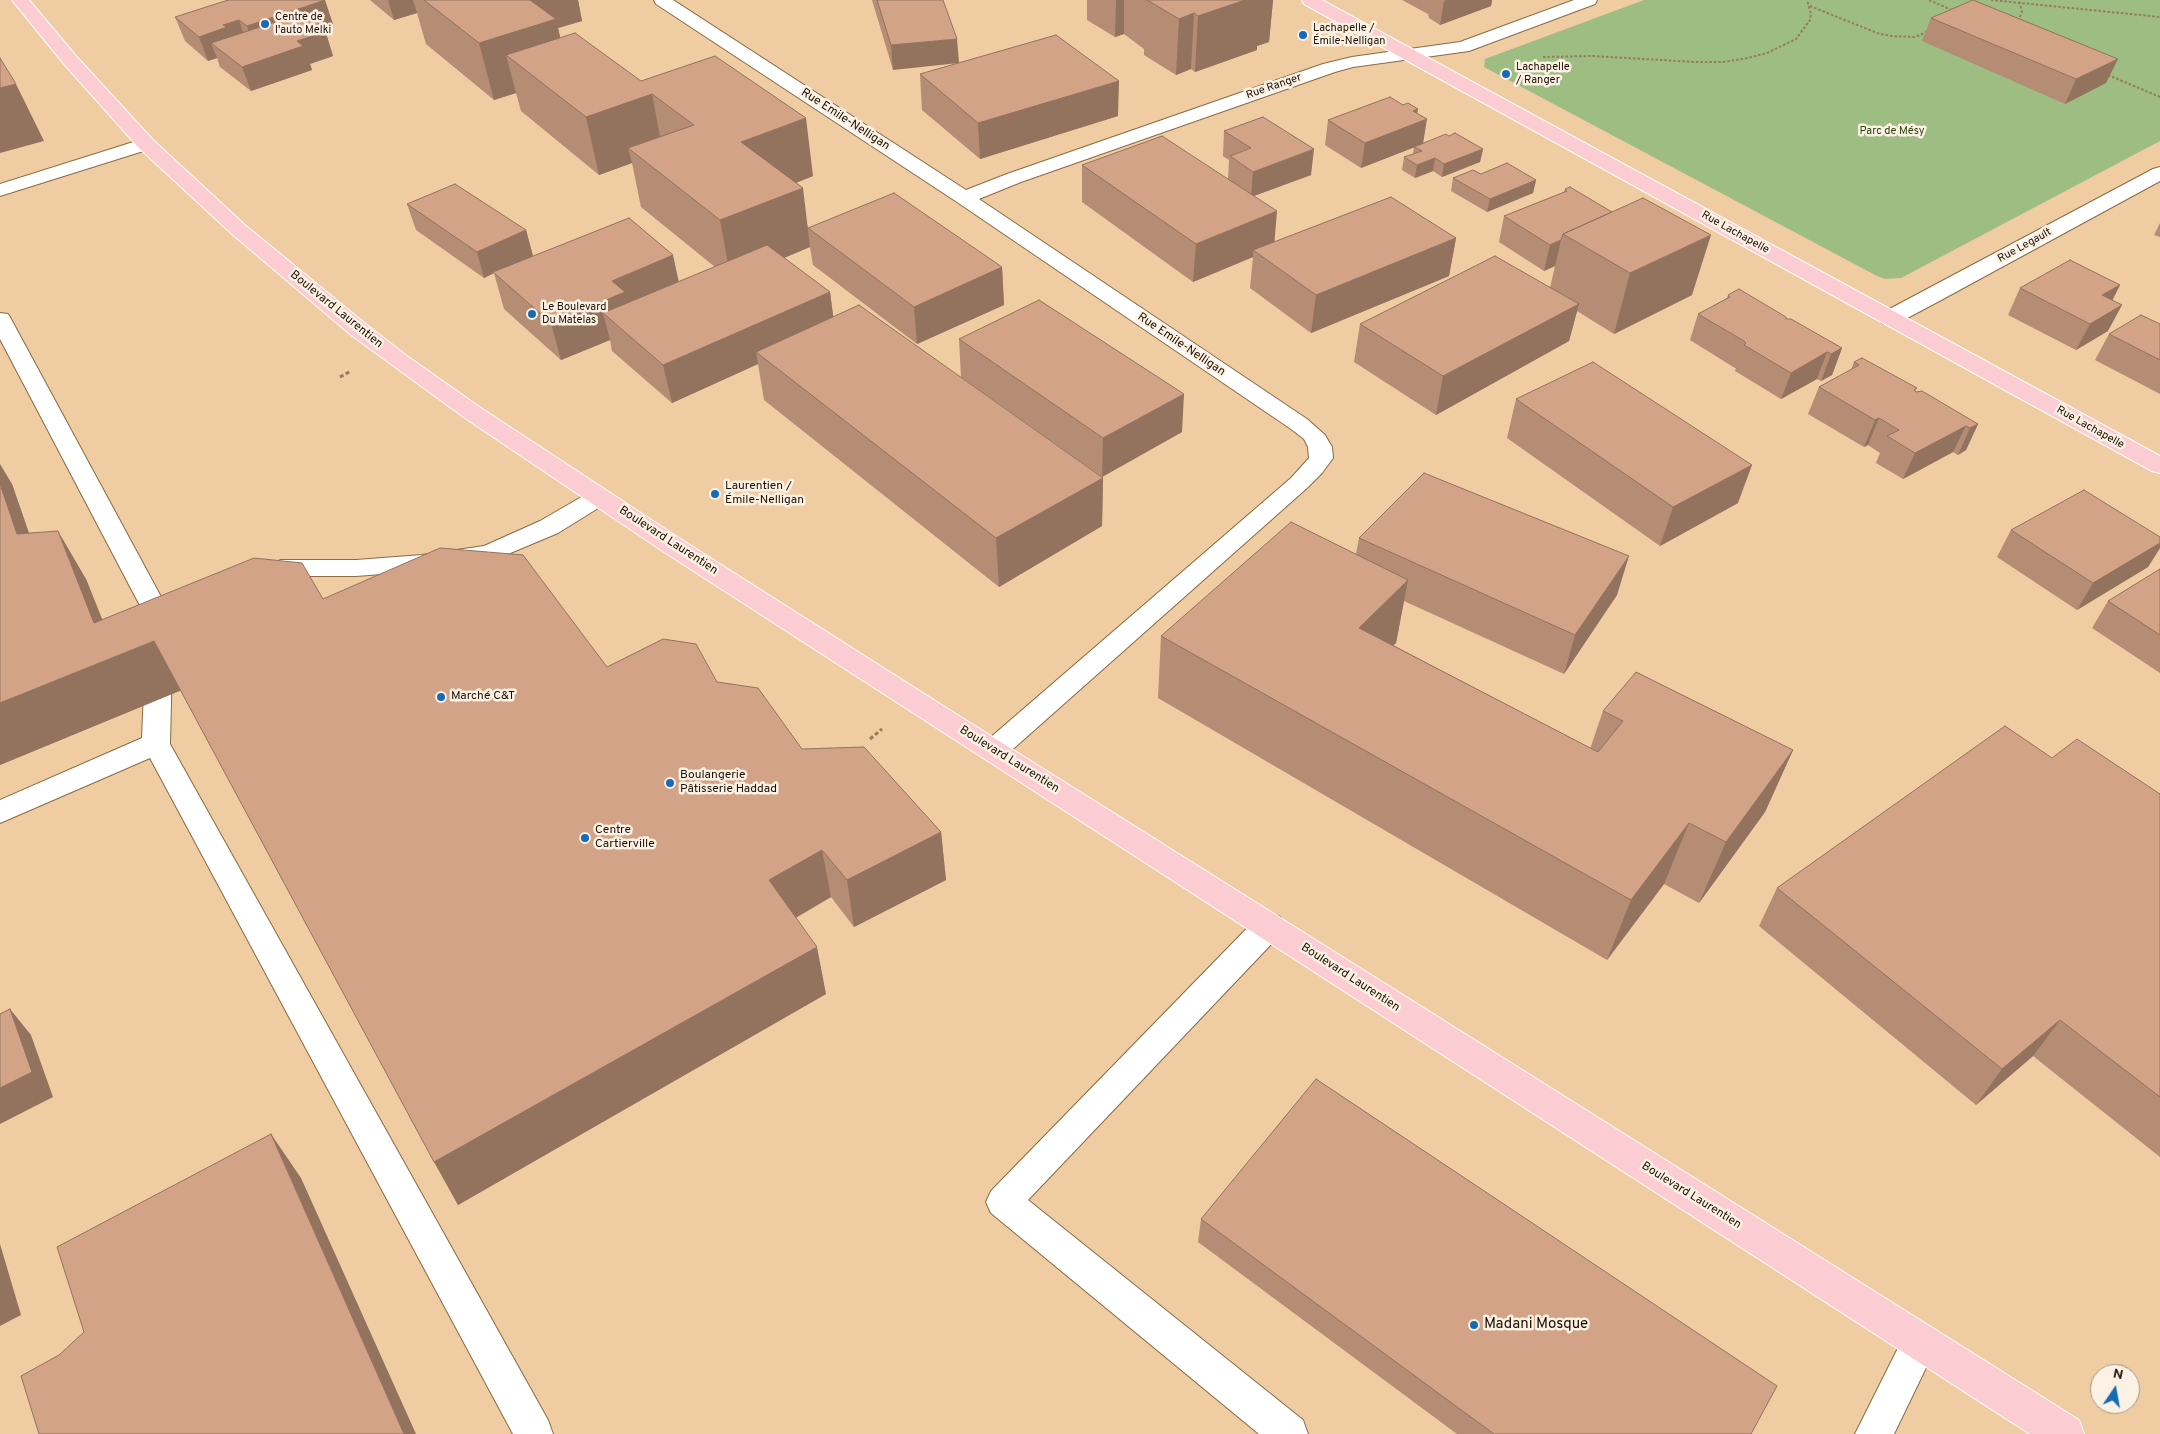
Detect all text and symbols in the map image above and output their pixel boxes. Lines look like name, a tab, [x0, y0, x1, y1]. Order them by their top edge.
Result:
place label: Centre de l'auto Melki	[275, 11, 331, 37]
marker: Centre de l'auto Melki	[259, 18, 271, 30]
place label: Lachapelle / Émile-Nelligan	[1313, 22, 1386, 48]
marker: Lachapelle / Émile-Nelligan	[1297, 29, 1309, 41]
place label: Lachapelle / Ranger	[1516, 61, 1570, 87]
marker: Lachapelle / Ranger	[1500, 68, 1512, 80]
street label: Rue Ranger	[1245, 71, 1303, 103]
street label: Rue Emile-Nelligan	[798, 86, 892, 154]
park label: Parc de Mésy	[1860, 125, 1924, 139]
street label: Rue Lachapelle	[1699, 209, 1771, 257]
street label: Rue Legault	[1996, 226, 2054, 266]
street label: Boulevard Laurentien	[287, 268, 385, 352]
place label: Le Boulevard Du Matelas	[542, 301, 606, 327]
marker: Le Boulevard Du Matelas	[526, 308, 538, 320]
street label: Rue Emile-Nelligan	[1134, 310, 1228, 380]
street label: Rue Lachapelle	[2054, 404, 2126, 452]
place label: Laurentien / Émile-Nelligan	[725, 480, 804, 508]
marker: Laurentien / Émile-Nelligan	[709, 488, 721, 500]
street label: Boulevard Laurentien	[616, 504, 720, 578]
place label: Marché C&T	[451, 690, 515, 704]
marker: Marché C&T	[435, 691, 447, 703]
street label: Boulevard Laurentien	[956, 723, 1062, 797]
place label: Boulangerie Pâtisserie Haddad	[680, 769, 777, 797]
marker: Boulangerie Pâtisserie Haddad	[664, 777, 676, 789]
place label: Centre Cartierville	[595, 824, 655, 852]
marker: Centre Cartierville	[579, 832, 591, 844]
street label: Boulevard Laurentien	[1298, 941, 1402, 1015]
street label: Boulevard Laurentien	[1638, 1159, 1744, 1233]
place label: Madani Mosque	[1484, 1316, 1588, 1334]
marker: Madani Mosque	[1468, 1319, 1480, 1331]
north arrow	[2090, 1364, 2140, 1414]
text: N	[2111, 1365, 2125, 1384]

